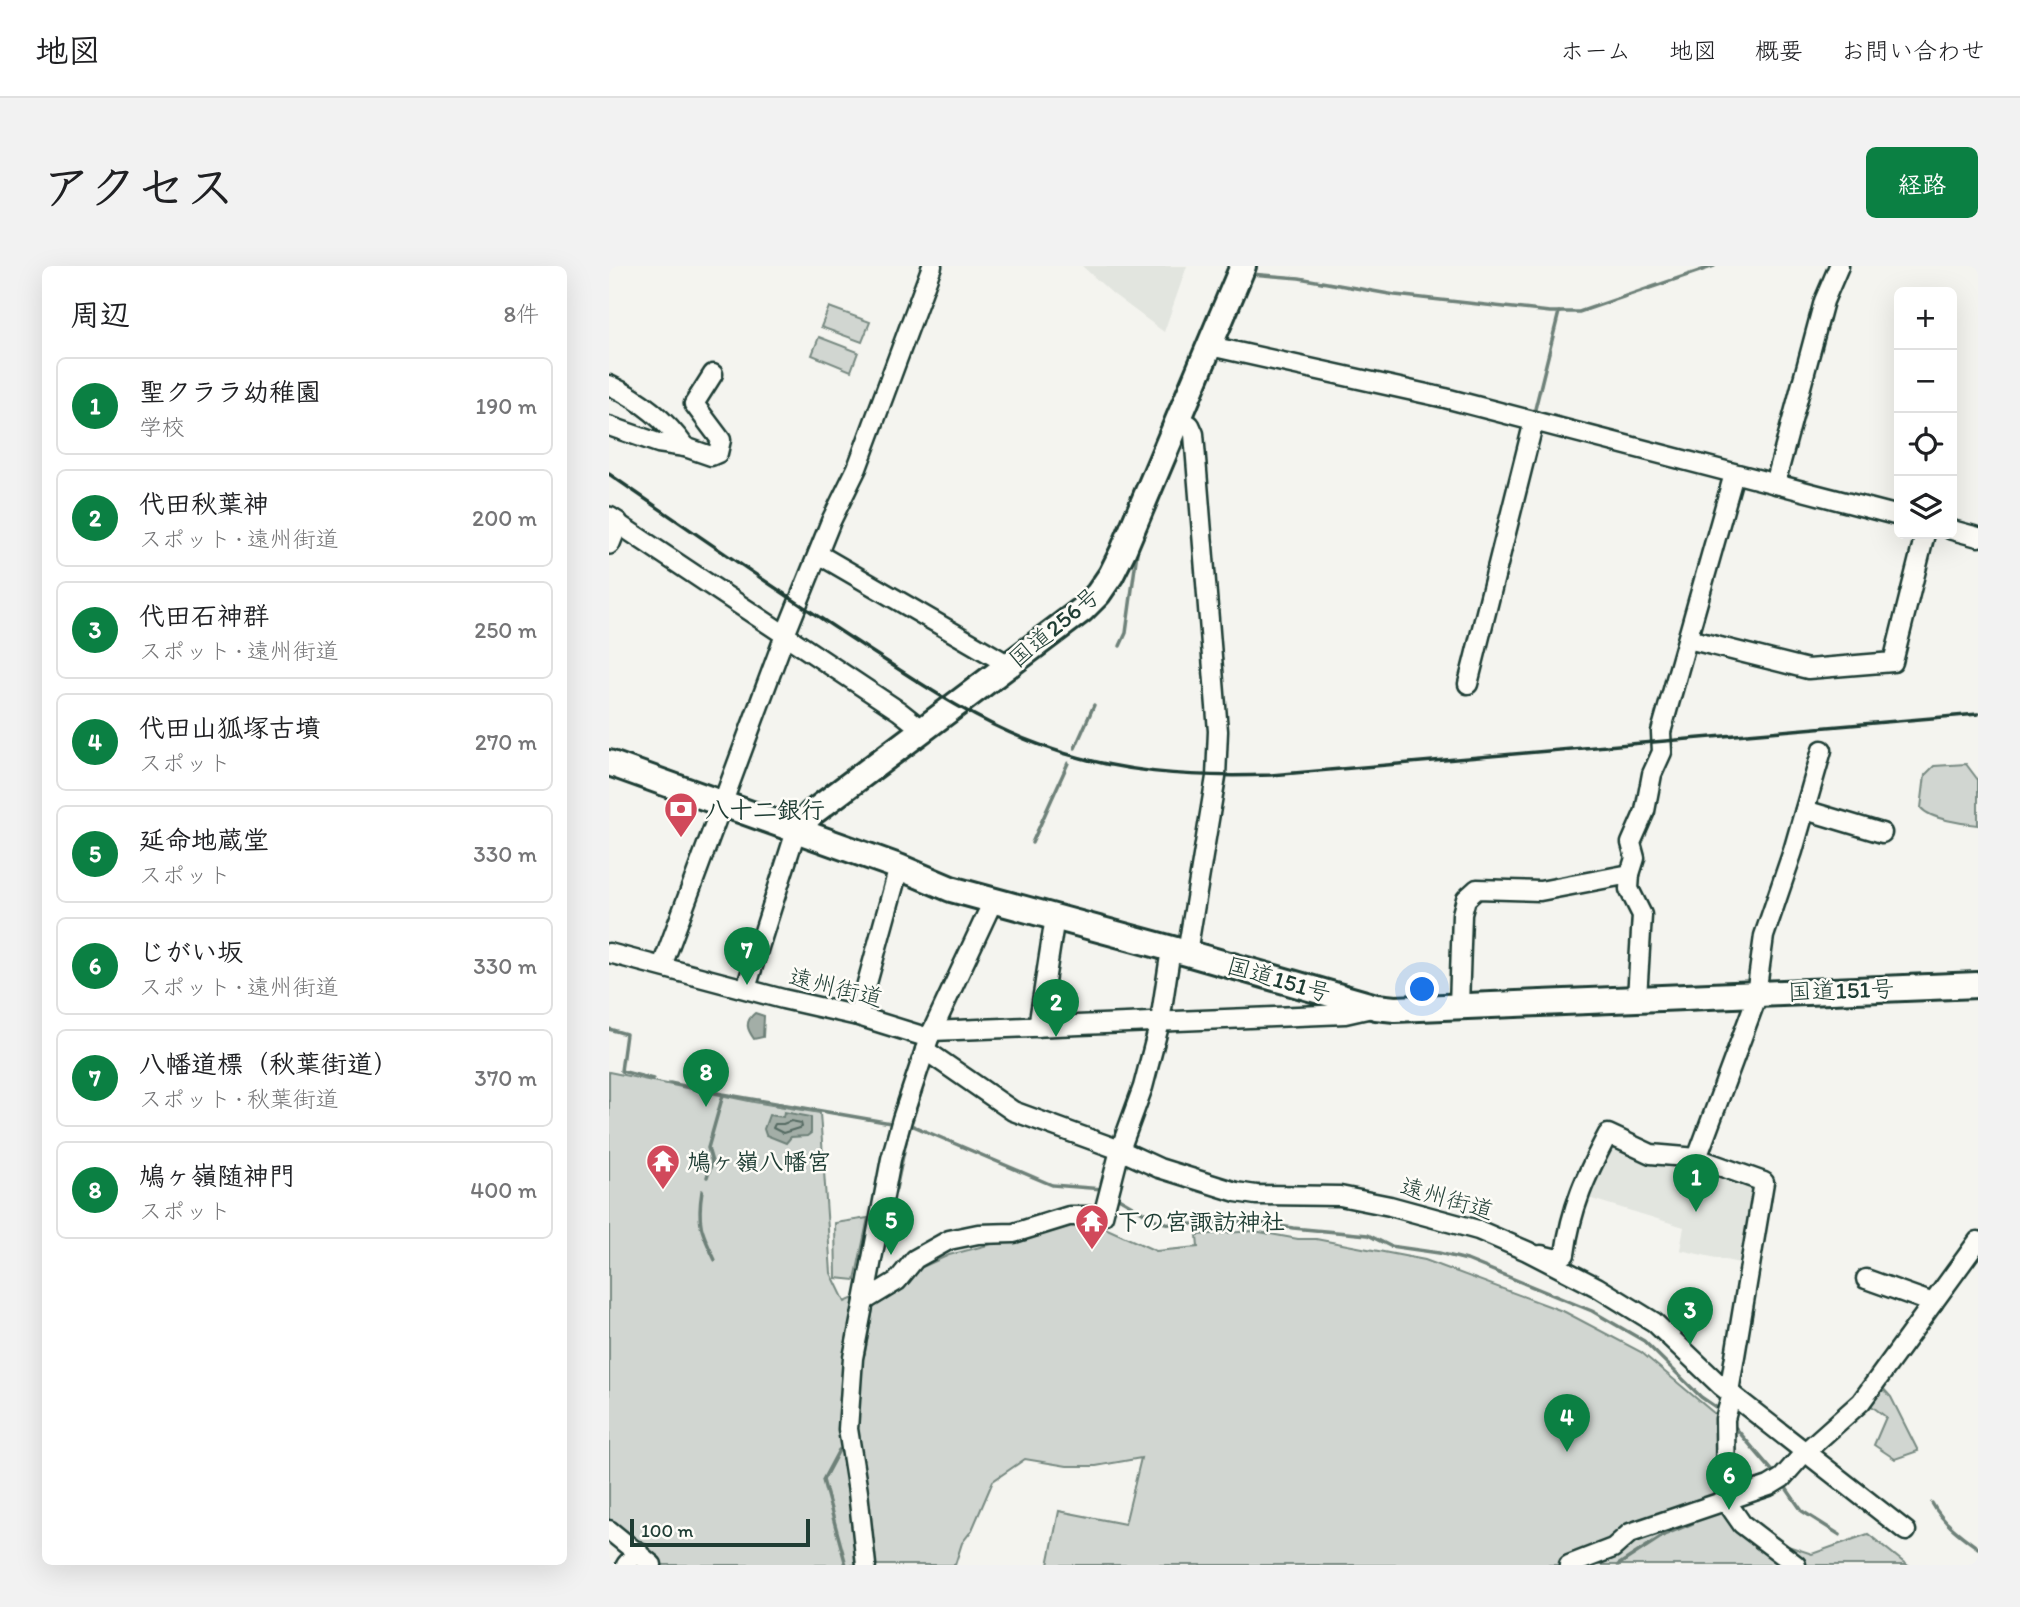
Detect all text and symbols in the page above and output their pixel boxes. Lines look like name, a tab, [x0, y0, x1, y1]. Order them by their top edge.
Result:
text: 地図	[35, 31, 101, 70]
text: ホーム	[1560, 36, 1631, 65]
text: 地図	[1669, 36, 1717, 65]
text: 概要	[1755, 36, 1803, 65]
text: お問い合わせ	[1841, 36, 1985, 65]
button: 経路	[1866, 147, 1978, 218]
text: アクセス	[42, 157, 235, 216]
map controls	[1894, 287, 1957, 539]
button: +	[1894, 287, 1957, 350]
text: 周辺	[70, 296, 130, 333]
text: 8件	[503, 300, 539, 328]
button: −	[1894, 350, 1957, 413]
text: 聖クララ幼稚園	[139, 376, 321, 408]
text: 1	[90, 392, 100, 420]
text: 190 m	[476, 392, 537, 420]
text: 学校	[139, 413, 185, 441]
button: locate	[1894, 413, 1957, 476]
button: layers	[1894, 476, 1957, 539]
text: 代田秋葉神	[139, 488, 269, 520]
text: 2	[89, 504, 101, 532]
text: 200 m	[472, 504, 537, 532]
text: スポット · 遠州街道	[139, 525, 339, 553]
street label: 国道256号	[1003, 581, 1105, 673]
text: 代田石神群	[139, 600, 269, 632]
text: 3	[89, 616, 101, 644]
text: 250 m	[474, 616, 537, 644]
text: スポット · 遠州街道	[139, 637, 339, 665]
text: 代田山狐塚古墳	[139, 712, 321, 744]
text: 4	[88, 728, 102, 756]
text: 270 m	[475, 728, 537, 756]
text: スポット	[139, 749, 231, 777]
bank icon: 八十二銀行	[662, 790, 700, 839]
place label: 八十二銀行	[705, 795, 825, 824]
text: 延命地蔵堂	[139, 824, 269, 856]
text: 5	[89, 840, 101, 868]
text: 330 m	[473, 840, 537, 868]
text: スポット	[139, 861, 231, 889]
pin: 7	[724, 927, 770, 985]
text: じがい坂	[139, 936, 243, 968]
street label: 国道151号	[1224, 950, 1334, 1008]
text: 6	[89, 952, 101, 980]
text: 330 m	[473, 952, 537, 980]
street label: 遠州街道	[786, 961, 886, 1013]
your location	[1405, 972, 1439, 1006]
text: スポット · 遠州街道	[139, 973, 339, 1001]
street label: 国道151号	[1787, 974, 1895, 1006]
pin: 2	[1033, 979, 1079, 1037]
text: 八幡道標（秋葉街道）	[139, 1048, 399, 1080]
pin: 8	[683, 1049, 729, 1107]
text: 7	[89, 1064, 101, 1092]
text: 370 m	[474, 1064, 537, 1092]
text: スポット · 秋葉街道	[139, 1085, 339, 1113]
temple icon: 鳩ヶ嶺八幡宮	[644, 1142, 682, 1191]
place label: 鳩ヶ嶺八幡宮	[687, 1147, 831, 1176]
pin: 1	[1673, 1154, 1719, 1212]
text: 鳩ヶ嶺随神門	[139, 1160, 295, 1192]
street label: 遠州街道	[1397, 1171, 1497, 1225]
text: 8	[89, 1176, 101, 1204]
text: 400 m	[470, 1176, 537, 1204]
text: スポット	[139, 1197, 231, 1225]
pin: 5	[868, 1197, 914, 1255]
temple icon: 下の宮諏訪神社	[1073, 1202, 1111, 1251]
place label: 下の宮諏訪神社	[1117, 1207, 1285, 1236]
pin: 3	[1667, 1287, 1713, 1345]
pin: 4	[1544, 1394, 1590, 1452]
pin: 6	[1706, 1452, 1752, 1510]
scale bar	[630, 1516, 810, 1548]
text: 100 m	[641, 1519, 693, 1542]

